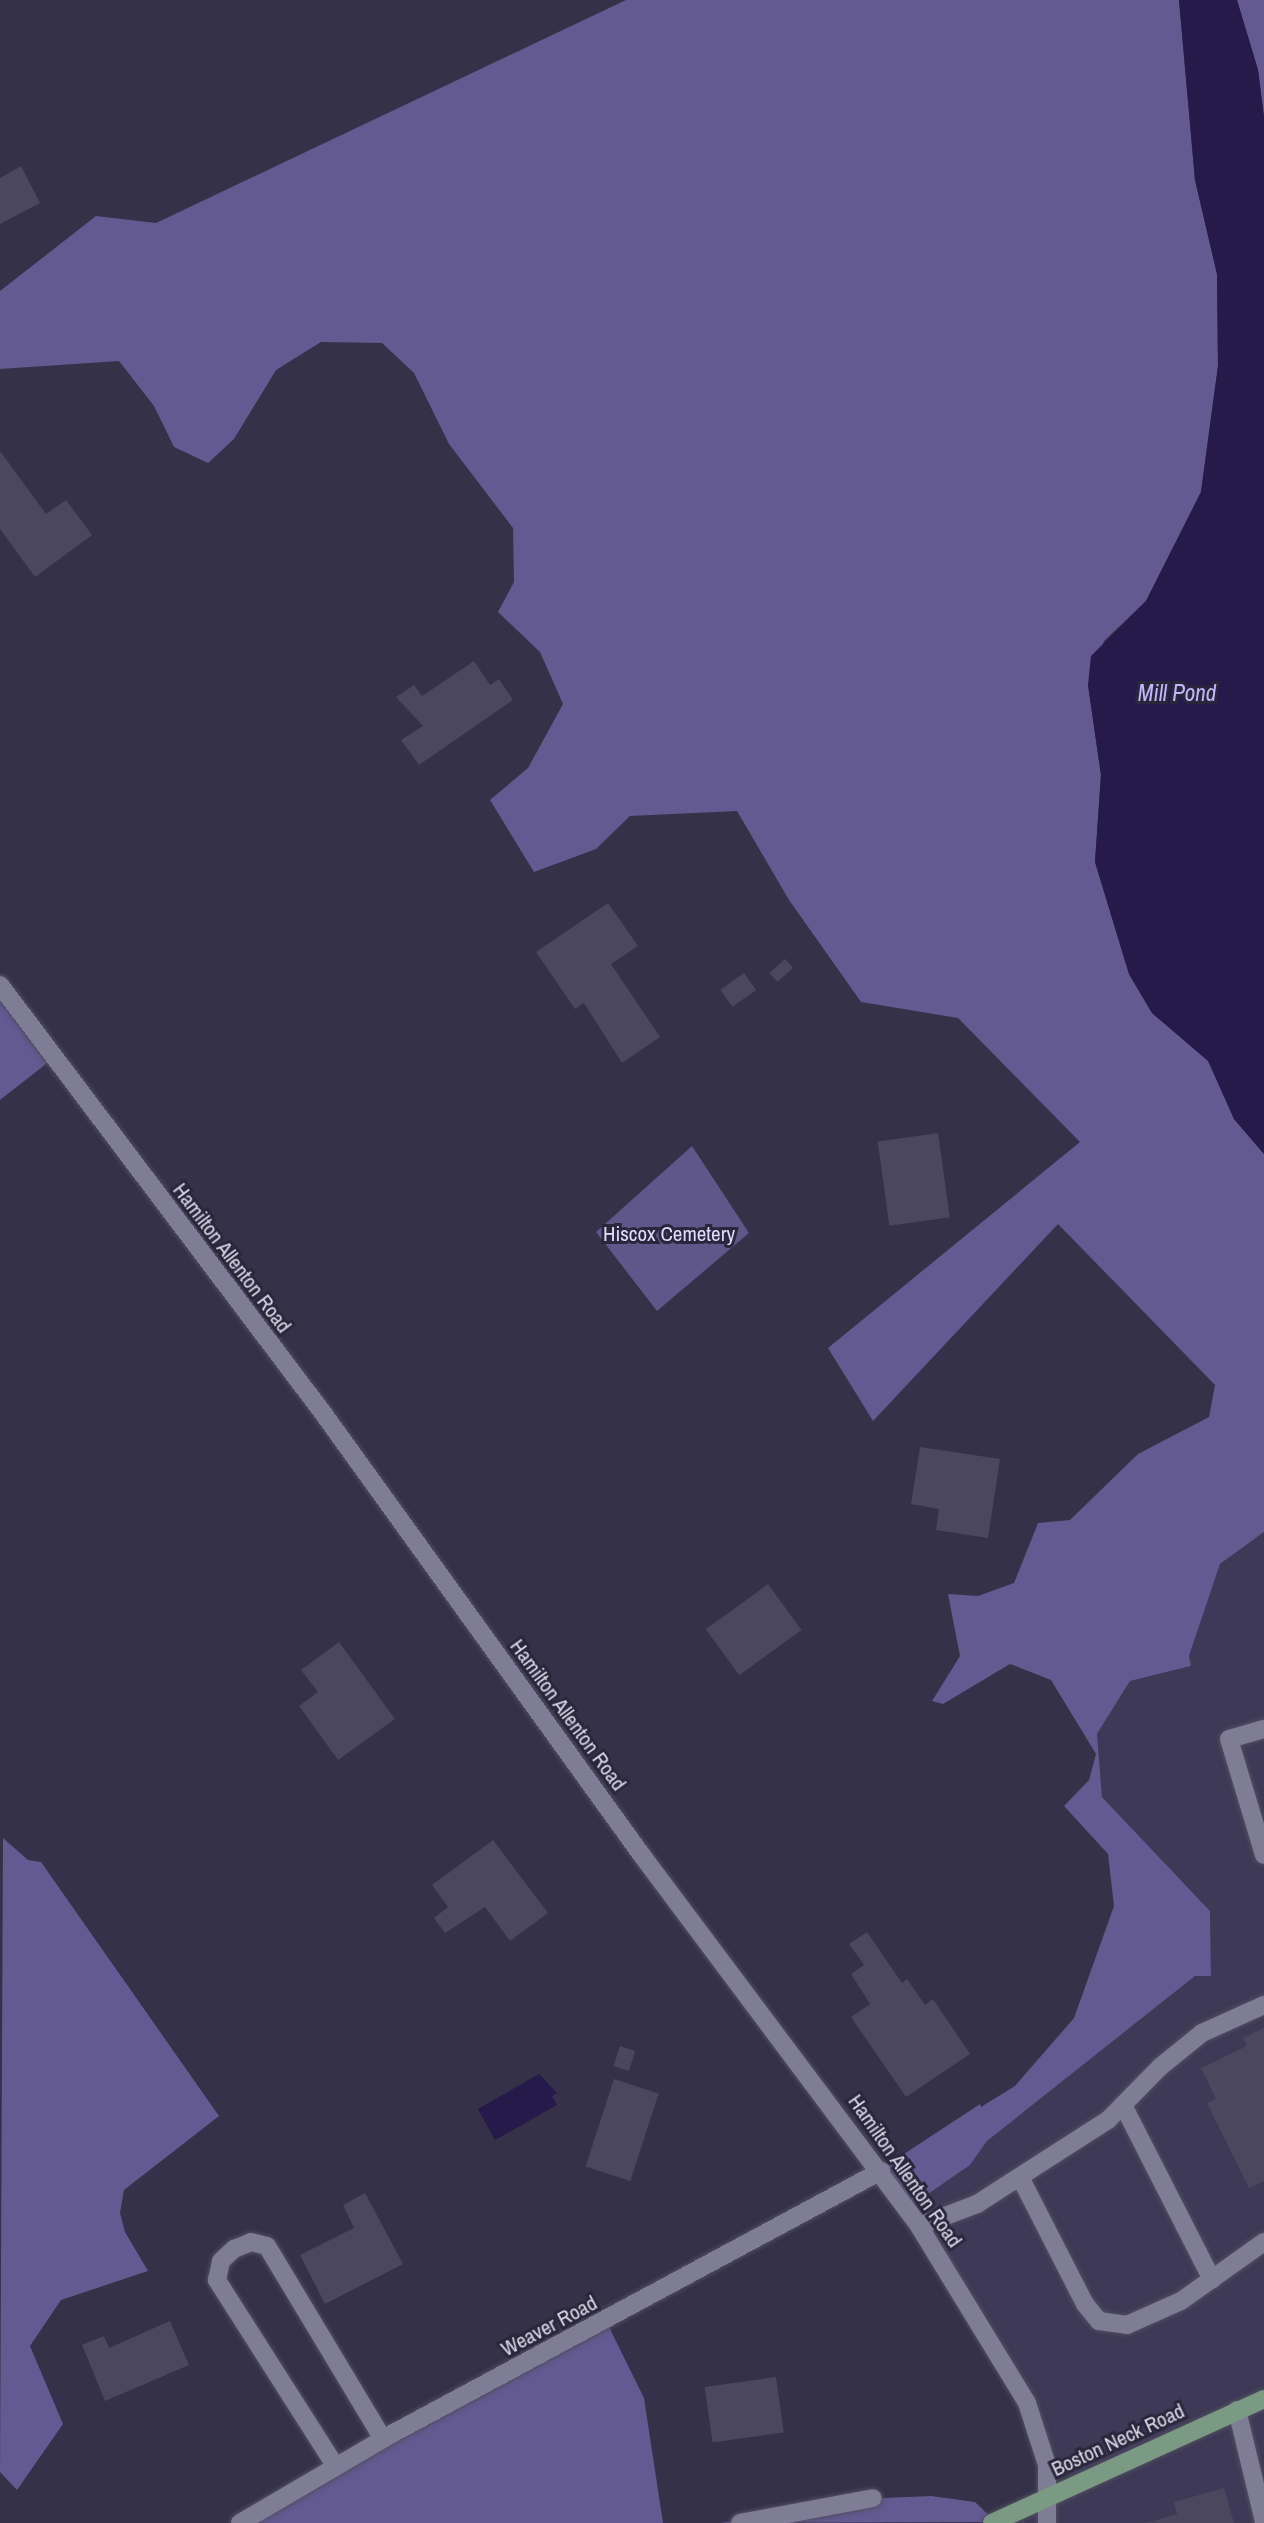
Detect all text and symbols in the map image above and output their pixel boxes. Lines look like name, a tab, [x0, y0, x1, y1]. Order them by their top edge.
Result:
water label: Mill Pond	[1138, 679, 1216, 707]
street label: Hamilton Allenton Road	[167, 1178, 297, 1338]
park label: Hiscox Cemetery	[603, 1221, 735, 1247]
street label: Hamilton Allenton Road	[504, 1634, 632, 1796]
street label: Hamilton Allenton Road	[843, 2089, 967, 2253]
street label: Weaver Road	[497, 2290, 601, 2362]
street label: Boston Neck Road	[1048, 2398, 1188, 2482]

